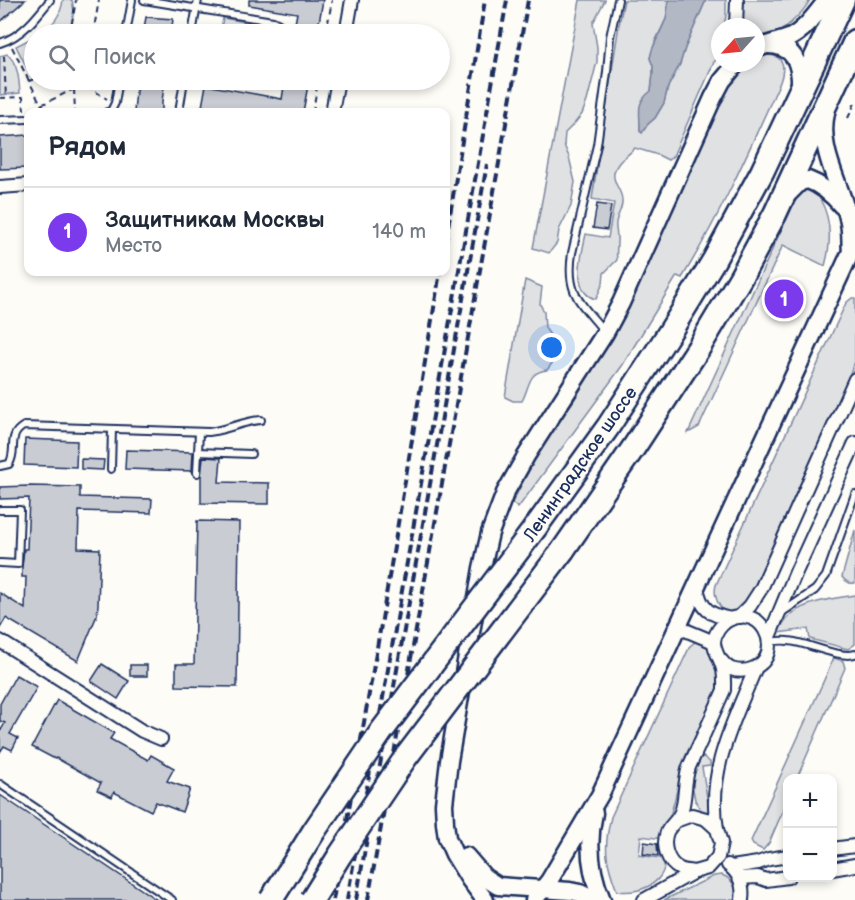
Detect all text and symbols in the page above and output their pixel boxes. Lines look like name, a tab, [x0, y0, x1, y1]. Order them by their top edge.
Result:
north arrow	[711, 18, 765, 72]
search box	[24, 24, 450, 90]
icon: search	[45, 41, 78, 74]
text: Поиск	[93, 44, 156, 71]
text: Рядом	[48, 132, 126, 163]
text: Защитникам Москвы	[105, 207, 325, 234]
text: 1	[63, 220, 72, 244]
text: 140 m	[372, 220, 426, 244]
text: Место	[105, 234, 162, 258]
pin: 1	[764, 276, 804, 322]
your location	[537, 333, 566, 362]
street label: Ленинградское шоссе	[518, 383, 642, 547]
map controls	[783, 774, 837, 882]
button: +	[783, 774, 837, 828]
button: −	[783, 828, 837, 882]

